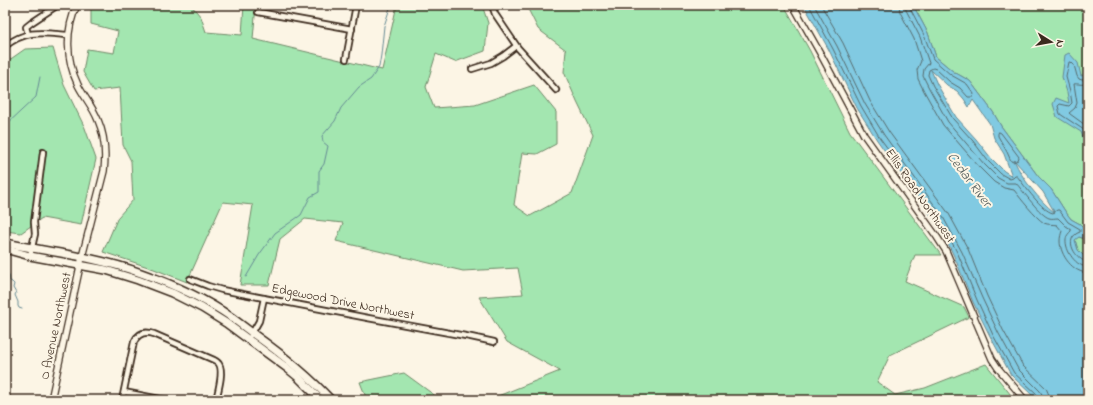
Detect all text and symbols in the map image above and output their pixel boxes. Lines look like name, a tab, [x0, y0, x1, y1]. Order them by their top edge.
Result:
north arrow	[1031, 22, 1071, 62]
text: N	[1051, 39, 1068, 49]
street label: Ellis Road Northwest	[880, 145, 960, 248]
water label: Cedar River	[941, 148, 998, 213]
street label: O Avenue Northwest	[35, 270, 77, 381]
street label: Edgewood Drive Northwest	[270, 279, 417, 326]

